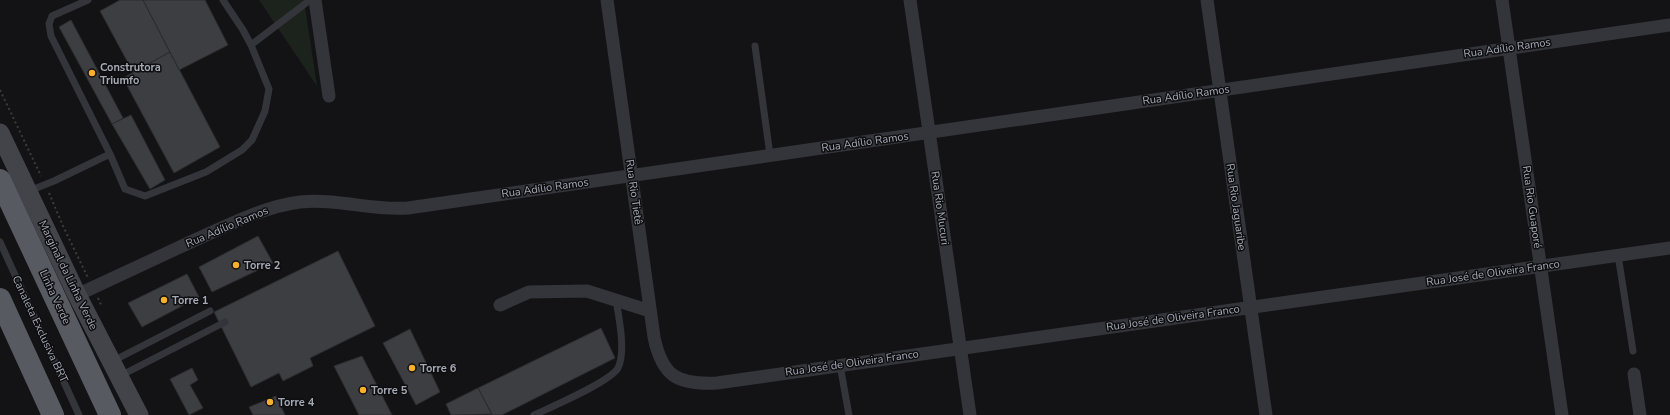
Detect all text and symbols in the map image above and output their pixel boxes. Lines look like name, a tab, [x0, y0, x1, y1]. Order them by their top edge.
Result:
street label: Rua Adílio Ramos	[1462, 34, 1552, 62]
place label: Construtora Triumfo	[100, 60, 161, 88]
marker: Construtora Triumfo	[87, 68, 97, 78]
street label: Rua Adílio Ramos	[1141, 81, 1231, 109]
street label: Rua Adílio Ramos	[820, 128, 910, 156]
street label: Rua Rio Tietê	[622, 158, 646, 226]
street label: Rua Rio Jaguaribe	[1222, 163, 1250, 252]
street label: Rua Rio Guaporé	[1519, 165, 1545, 249]
street label: Rua Rio Mucuri	[927, 170, 953, 246]
street label: Rua Adílio Ramos	[500, 174, 590, 202]
street label: Rua Adílio Ramos	[184, 203, 270, 251]
street label: Marginal da Linha Verde	[36, 218, 100, 332]
street label: Rua José de Oliveira Franco	[1425, 256, 1561, 290]
place label: Torre 2	[244, 258, 281, 273]
marker: Torre 2	[231, 260, 241, 270]
street label: Linha Verde	[37, 268, 73, 326]
street label: Canaleta Exclusiva BRT	[9, 273, 72, 385]
place label: Torre 1	[172, 293, 208, 308]
marker: Torre 1	[159, 295, 169, 305]
street label: Rua José de Oliveira Franco	[1105, 301, 1241, 335]
street label: Rua José de Oliveira Franco	[784, 346, 920, 380]
place label: Torre 6	[420, 361, 457, 376]
marker: Torre 6	[407, 363, 417, 373]
place label: Torre 5	[371, 383, 408, 398]
marker: Torre 5	[358, 385, 368, 395]
place label: Torre 4	[278, 395, 315, 410]
marker: Torre 4	[265, 397, 275, 407]

